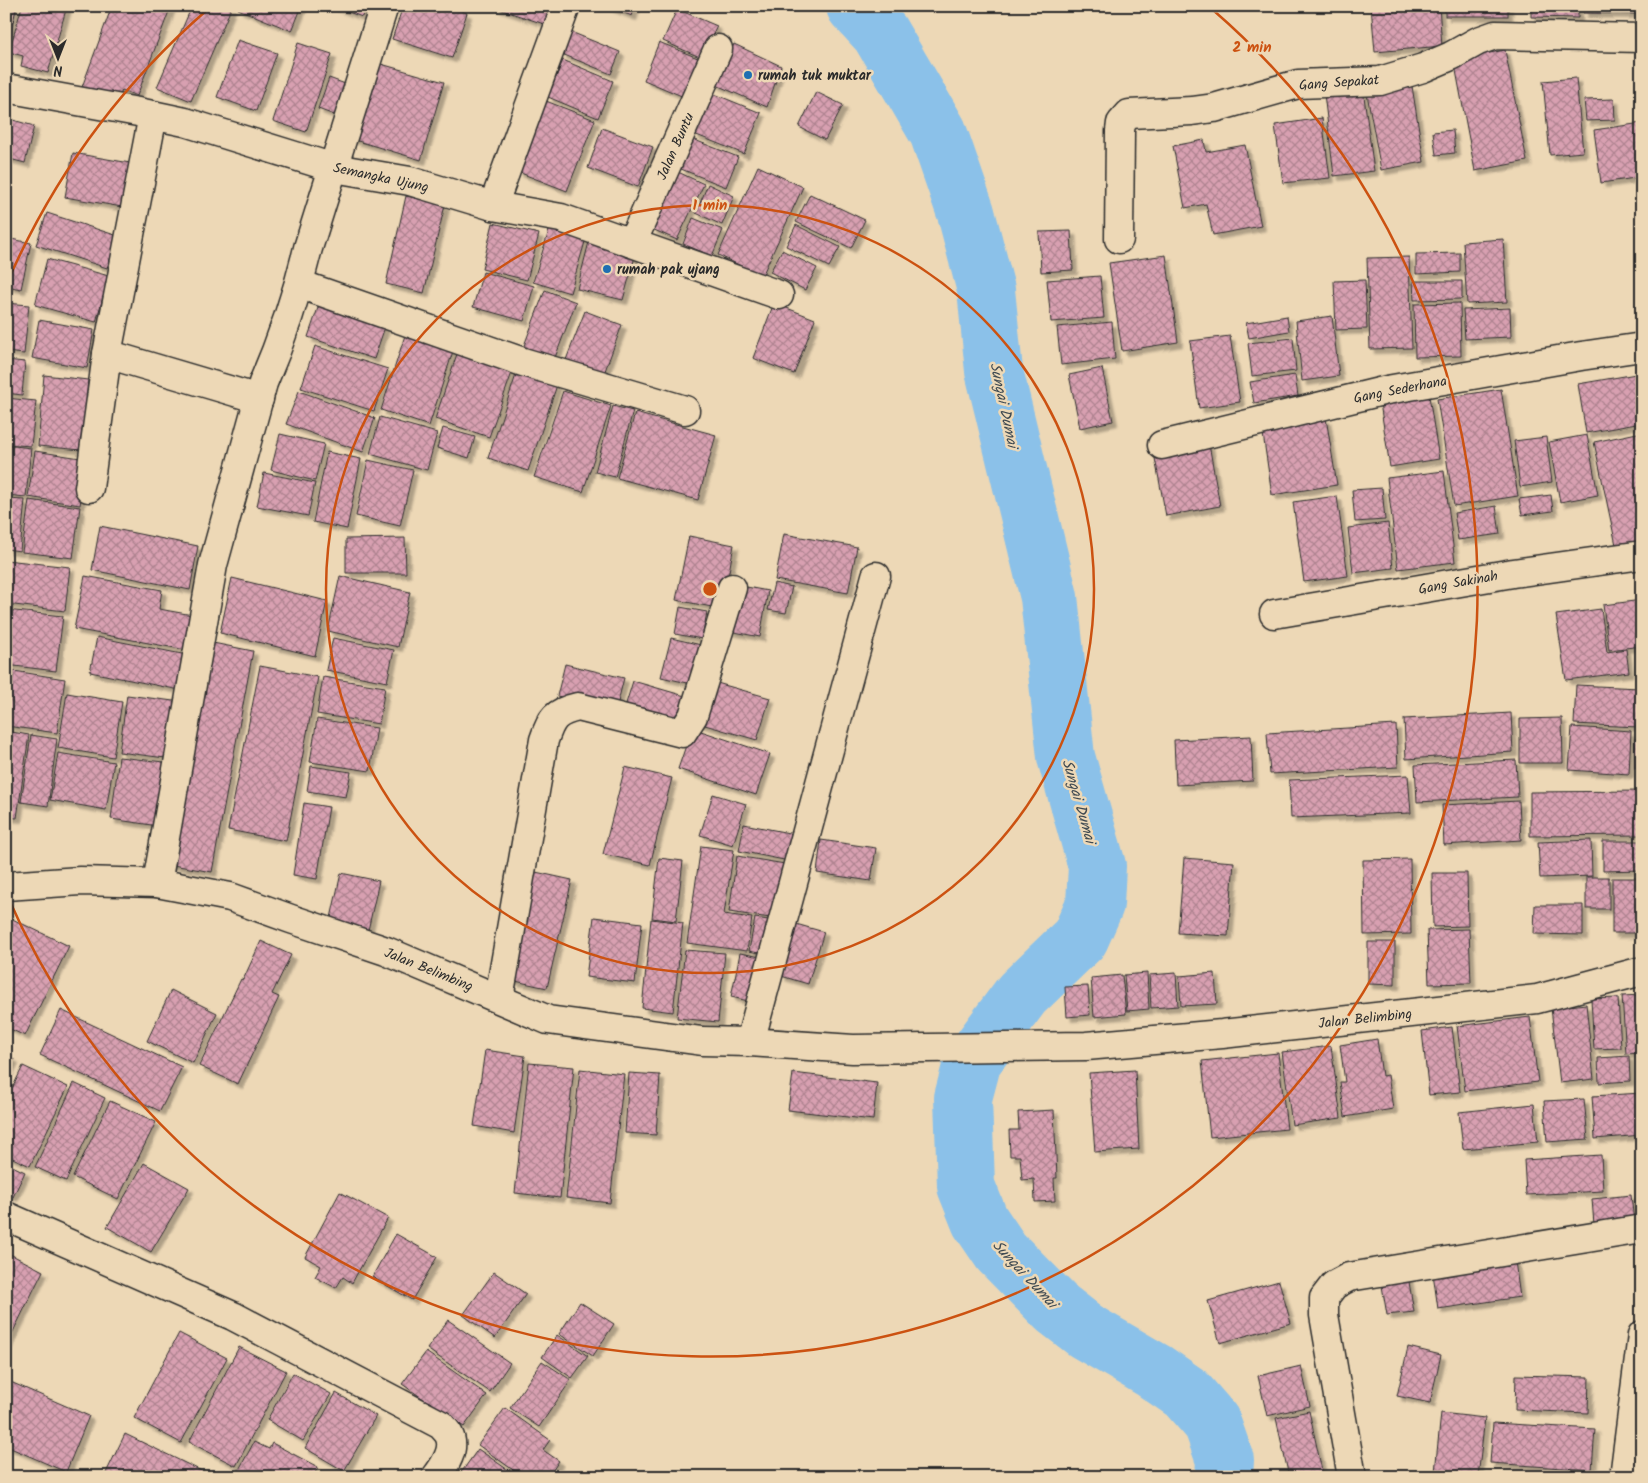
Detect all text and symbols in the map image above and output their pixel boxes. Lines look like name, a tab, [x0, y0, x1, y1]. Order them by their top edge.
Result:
north arrow	[32, 32, 82, 82]
text: 2 min	[1232, 36, 1272, 60]
text: N	[53, 59, 62, 81]
place label: rumah tuk muktar	[758, 65, 872, 87]
marker: rumah tuk muktar	[742, 69, 754, 81]
street label: Gang Sepakat	[1298, 69, 1381, 97]
street label: Jalan Buntu	[651, 109, 701, 184]
street label: Semangka Ujung	[331, 157, 431, 199]
text: 1 min	[693, 194, 727, 218]
place label: rumah pak ujang	[617, 259, 720, 281]
marker: rumah pak ujang	[601, 263, 613, 275]
water label: Sungai Dumai	[982, 360, 1024, 453]
street label: Gang Sederhana	[1352, 370, 1449, 410]
street label: Gang Sakinah	[1417, 565, 1500, 601]
centre of rings	[701, 580, 719, 598]
water label: Sungai Dumai	[1055, 756, 1102, 849]
street label: Jalan Belimbing	[381, 942, 476, 998]
street label: Jalan Belimbing	[1317, 1003, 1413, 1035]
water label: Sungai Dumai	[986, 1235, 1065, 1317]

